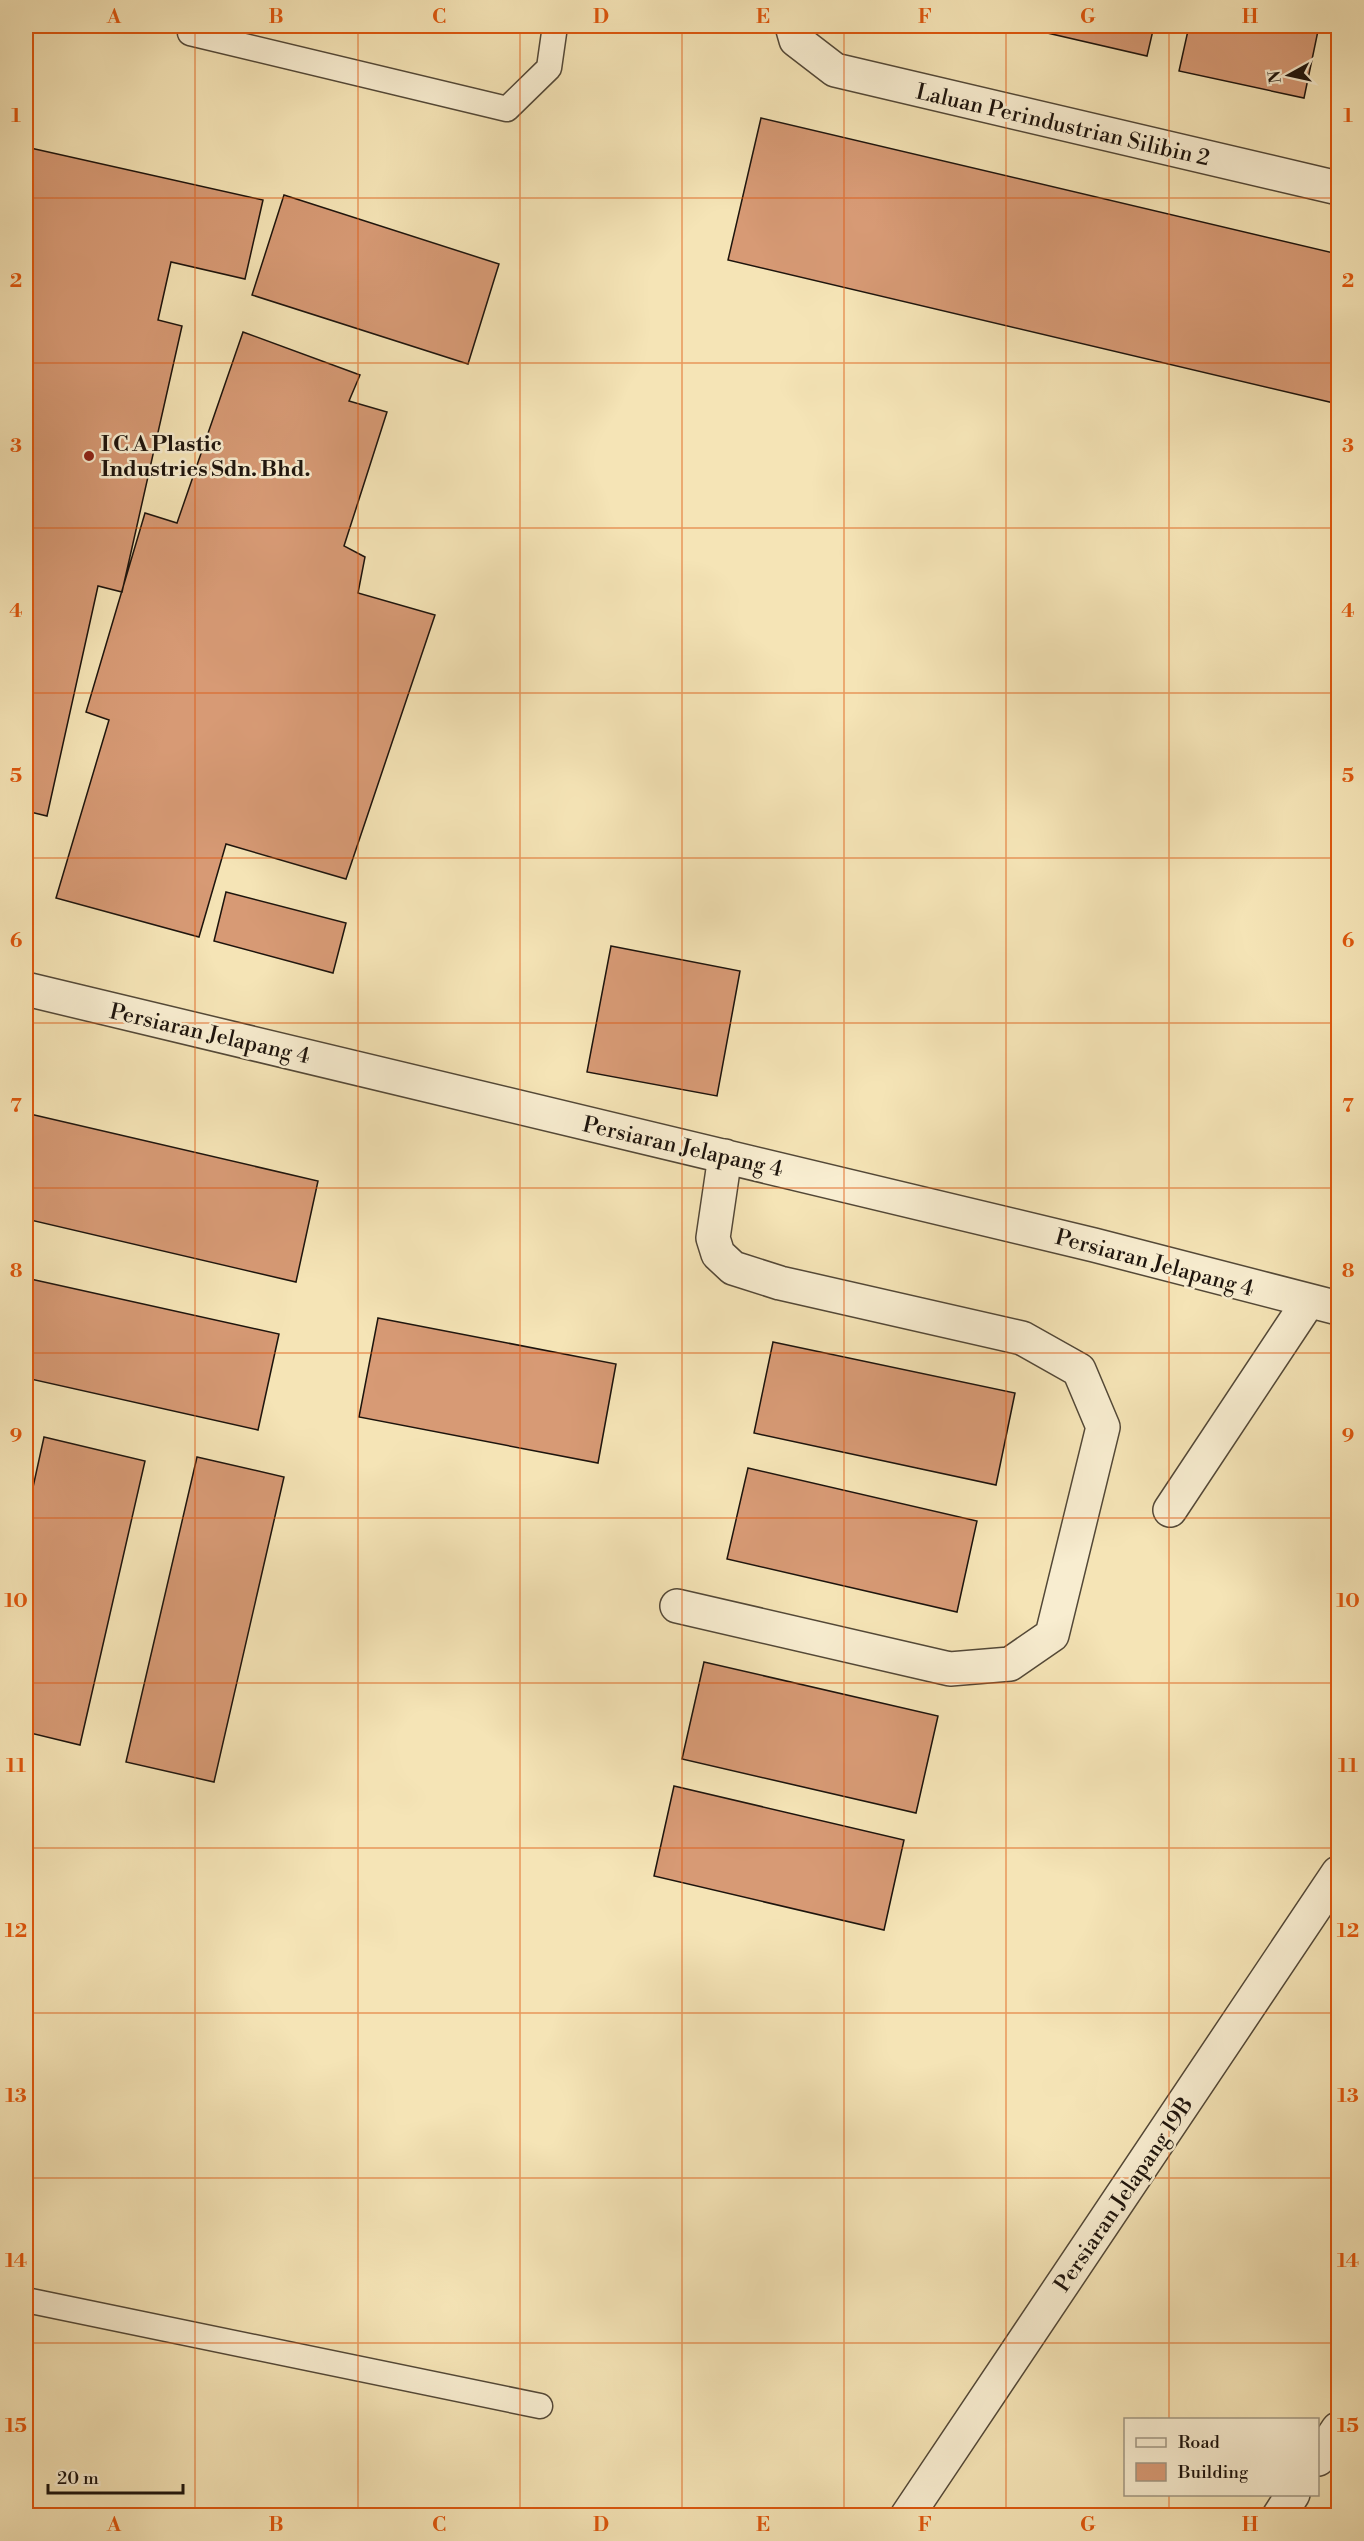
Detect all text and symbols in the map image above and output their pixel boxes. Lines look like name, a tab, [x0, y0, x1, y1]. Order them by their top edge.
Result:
text: A	[106, 5, 122, 30]
text: B	[268, 5, 284, 30]
text: C	[432, 5, 446, 30]
text: D	[593, 5, 609, 30]
text: E	[756, 5, 770, 30]
text: F	[918, 5, 932, 30]
text: G	[1080, 5, 1096, 30]
text: H	[1242, 5, 1259, 30]
north arrow	[1259, 45, 1319, 105]
text: N	[1264, 69, 1286, 85]
street label: Laluan Perindustrian Silibin 2	[913, 78, 1212, 172]
text: 1	[11, 104, 21, 129]
text: 1	[1343, 104, 1353, 129]
text: 2	[10, 269, 22, 294]
text: 2	[1342, 269, 1354, 294]
place label: I C A Plastic Industries Sdn. Bhd.	[101, 431, 311, 483]
text: 3	[10, 434, 22, 459]
text: 3	[1342, 434, 1354, 459]
marker: I C A Plastic Industries Sdn. Bhd.	[82, 449, 96, 463]
text: 4	[9, 599, 23, 624]
text: 4	[1341, 599, 1355, 624]
text: 5	[10, 764, 22, 789]
text: 5	[1342, 764, 1354, 789]
text: 6	[10, 929, 23, 954]
text: 6	[1342, 929, 1355, 954]
street label: Persiaran Jelapang 4	[107, 998, 312, 1071]
text: 7	[10, 1094, 22, 1119]
text: 7	[1342, 1094, 1354, 1119]
street label: Persiaran Jelapang 4	[580, 1111, 785, 1184]
street label: Persiaran Jelapang 4	[1052, 1224, 1257, 1303]
text: 8	[10, 1259, 23, 1284]
text: 8	[1342, 1259, 1355, 1284]
text: 9	[10, 1424, 22, 1449]
text: 9	[1342, 1424, 1354, 1449]
text: 10	[4, 1589, 28, 1614]
text: 10	[1336, 1589, 1360, 1614]
text: 11	[6, 1754, 26, 1779]
text: 11	[1338, 1754, 1358, 1779]
text: 12	[5, 1919, 27, 1944]
text: 12	[1337, 1919, 1359, 1944]
text: 13	[5, 2084, 27, 2109]
text: 13	[1337, 2084, 1359, 2109]
street label: Persiaran Jelapang 19B	[1049, 2092, 1199, 2297]
text: 14	[5, 2249, 27, 2274]
text: 14	[1337, 2249, 1359, 2274]
text: 15	[5, 2414, 27, 2439]
text: 15	[1337, 2414, 1359, 2439]
legend	[1124, 2418, 1319, 2496]
text: Road	[1178, 2431, 1221, 2454]
scale bar	[48, 2457, 183, 2495]
text: Building	[1177, 2461, 1249, 2484]
text: 20 m	[57, 2467, 99, 2490]
text: A	[106, 2513, 122, 2538]
text: B	[268, 2513, 284, 2538]
text: C	[432, 2513, 446, 2538]
text: D	[593, 2513, 609, 2538]
text: E	[756, 2513, 770, 2538]
text: F	[918, 2513, 932, 2538]
text: G	[1080, 2513, 1096, 2538]
text: H	[1242, 2513, 1259, 2538]

